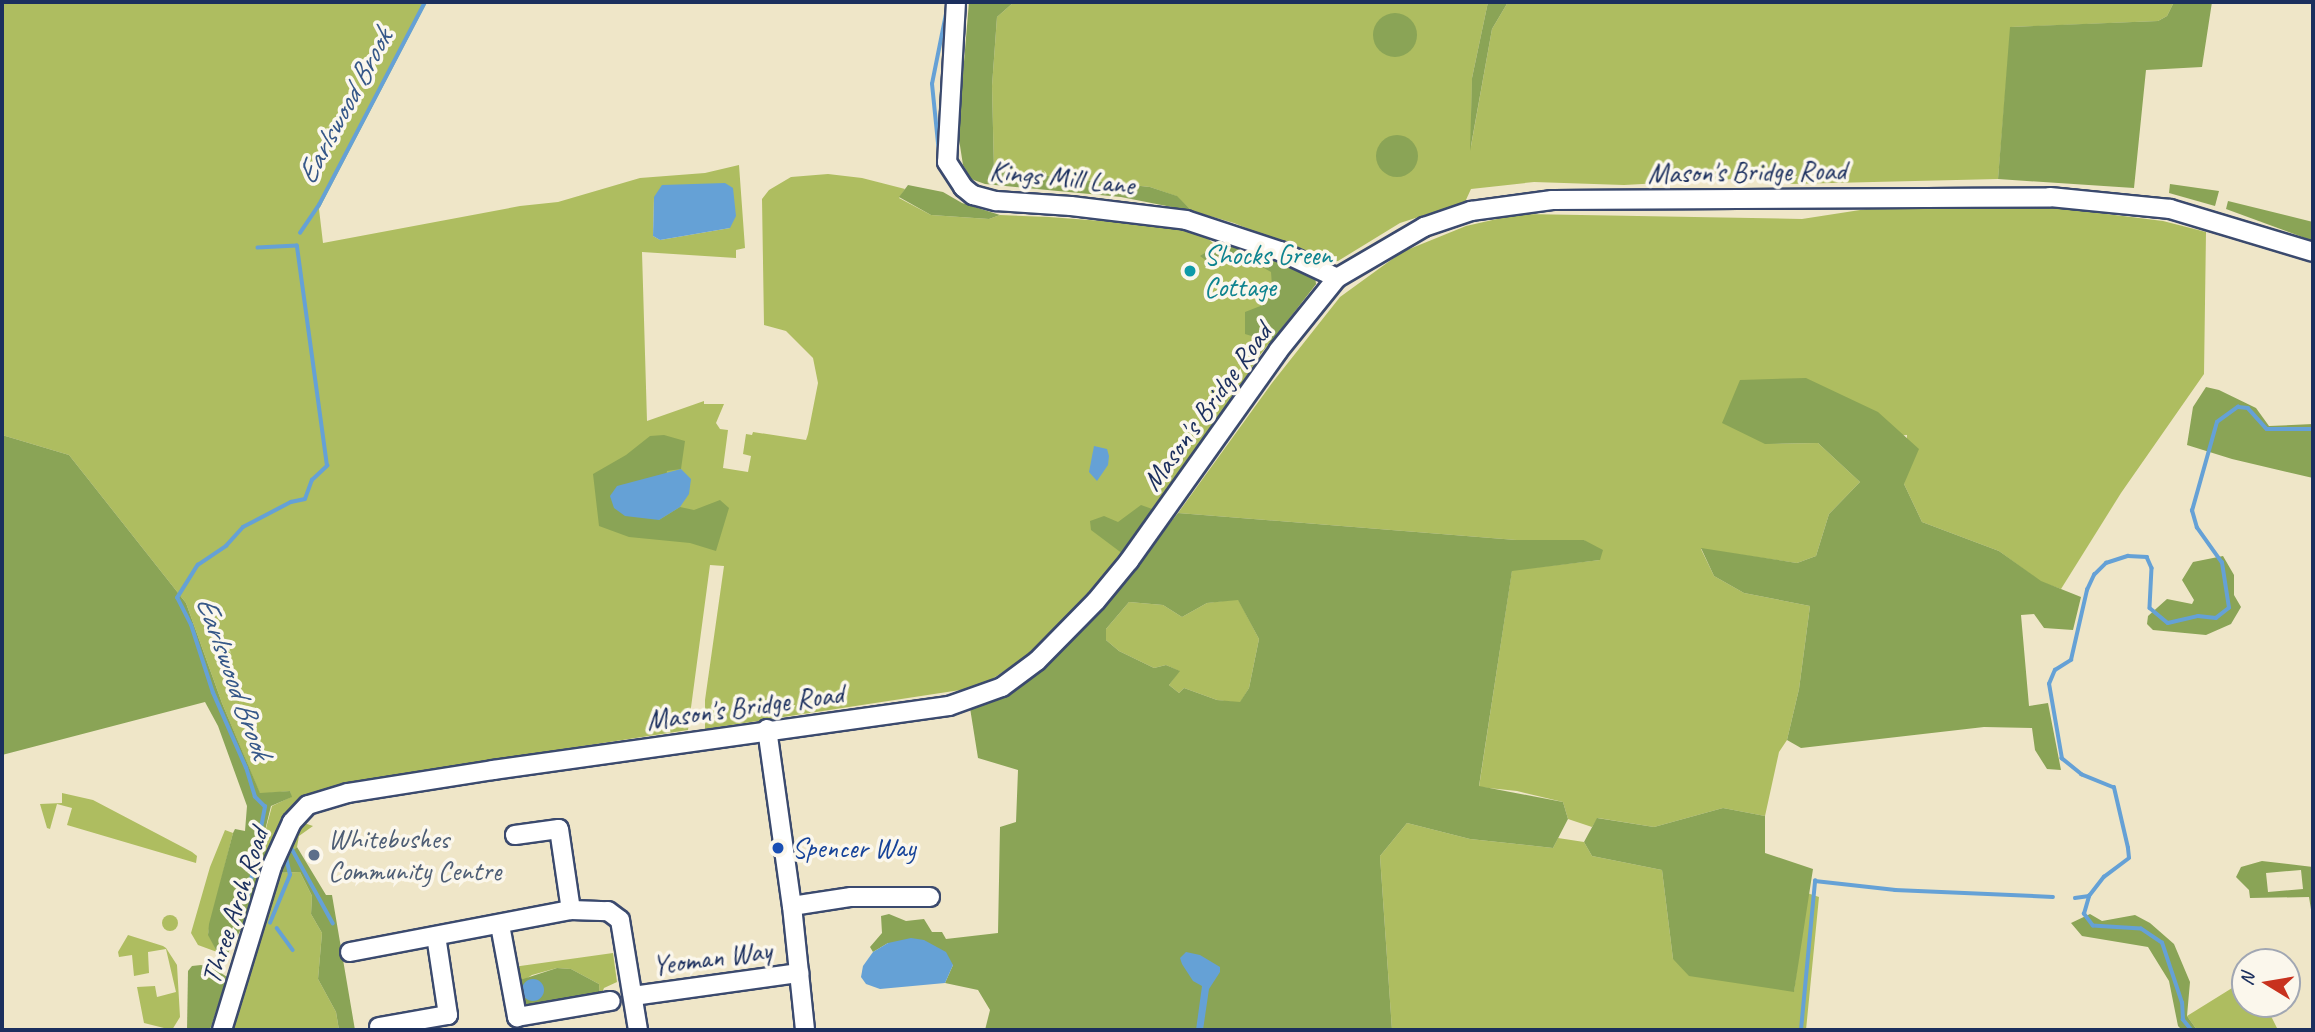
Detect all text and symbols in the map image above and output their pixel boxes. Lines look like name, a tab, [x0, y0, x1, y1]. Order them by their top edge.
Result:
water label: Earlswood Brook	[288, 24, 400, 190]
street label: Mason's Bridge Road	[1648, 153, 1846, 191]
street label: Kings Mill Lane	[988, 154, 1136, 202]
place label: Shocks Green Cottage	[1204, 238, 1332, 304]
marker: Shocks Green Cottage	[1182, 263, 1198, 279]
street label: Mason's Bridge Road	[1135, 317, 1279, 497]
water label: Earlswood Brook	[188, 591, 280, 763]
street label: Mason's Bridge Road	[645, 677, 845, 737]
place label: Whitebushes Community Centre	[328, 822, 501, 888]
street label: Three Arch Road	[194, 824, 276, 988]
place label: Spencer Way	[792, 831, 916, 865]
marker: Spencer Way	[770, 840, 786, 856]
marker: Whitebushes Community Centre	[306, 847, 322, 863]
street label: Yeoman Way	[651, 933, 773, 983]
north arrow	[2231, 948, 2301, 1018]
text: N	[2234, 971, 2260, 987]

